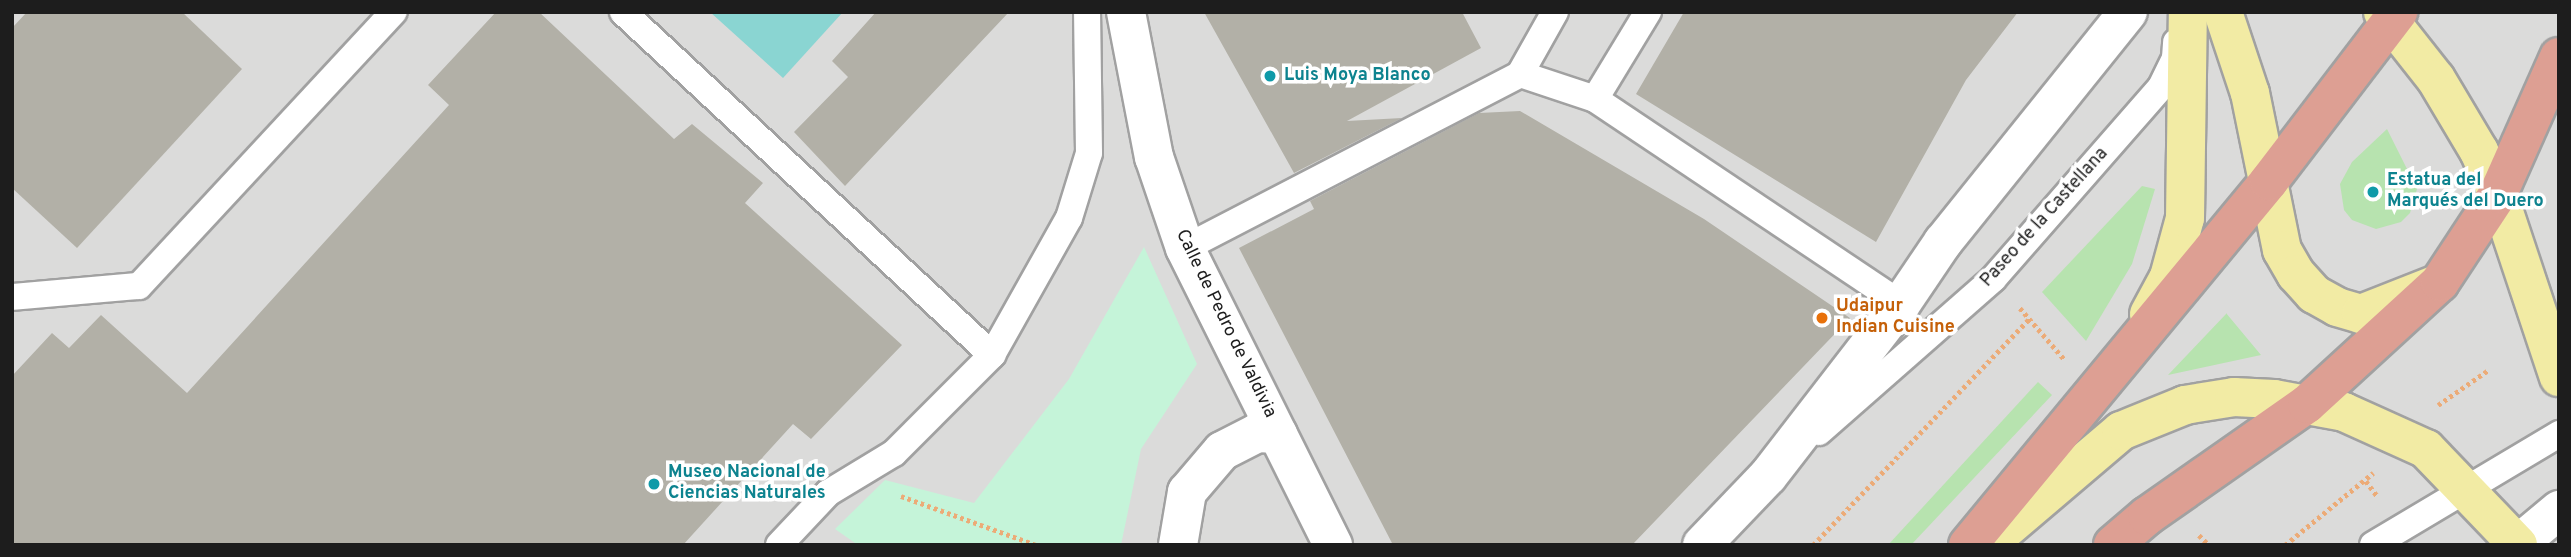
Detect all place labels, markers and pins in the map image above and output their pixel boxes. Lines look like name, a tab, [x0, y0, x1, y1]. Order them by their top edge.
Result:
place label: Luis Moya Blanco	[1284, 65, 1431, 87]
marker: Luis Moya Blanco	[1262, 68, 1278, 84]
place label: Estatua del Marqués del Duero	[2387, 171, 2544, 214]
marker: Estatua del Marqués del Duero	[2365, 184, 2381, 200]
place label: Udaipur Indian Cuisine	[1836, 297, 1955, 340]
marker: Udaipur Indian Cuisine	[1814, 310, 1830, 326]
place label: Museo Nacional de Ciencias Naturales	[668, 463, 826, 505]
marker: Museo Nacional de Ciencias Naturales	[646, 476, 662, 492]

